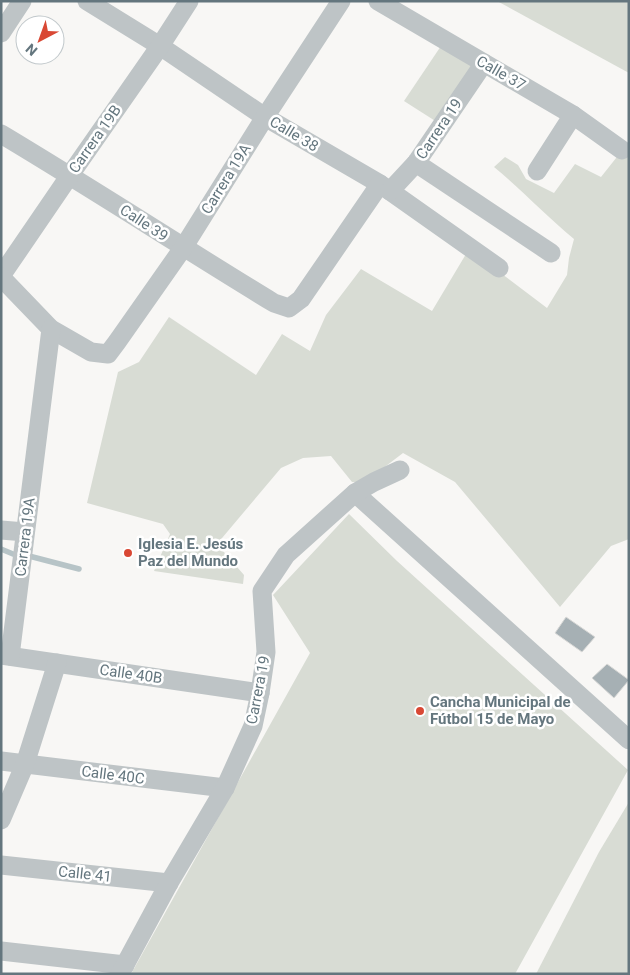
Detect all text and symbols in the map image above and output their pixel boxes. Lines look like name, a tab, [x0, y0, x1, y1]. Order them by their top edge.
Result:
north arrow	[15, 15, 65, 65]
text: N	[22, 41, 40, 59]
street label: Calle 37	[473, 52, 529, 94]
street label: Carrera 19	[412, 95, 466, 163]
street label: Carrera 19B	[65, 102, 125, 176]
street label: Calle 38	[266, 112, 322, 156]
street label: Carrera 19A	[197, 140, 255, 217]
street label: Calle 39	[117, 201, 171, 245]
street label: Carrera 19A	[11, 496, 39, 577]
place label: Iglesia E. Jesús Paz del Mundo	[138, 535, 244, 570]
marker: Iglesia E. Jesús Paz del Mundo	[122, 547, 134, 559]
street label: Carrera 19	[243, 654, 273, 726]
street label: Calle 40B	[98, 661, 164, 687]
place label: Cancha Municipal de Fútbol 15 de Mayo	[430, 693, 571, 728]
marker: Cancha Municipal de Fútbol 15 de Mayo	[414, 705, 426, 717]
street label: Calle 40C	[80, 762, 146, 788]
street label: Calle 41	[57, 862, 113, 886]

